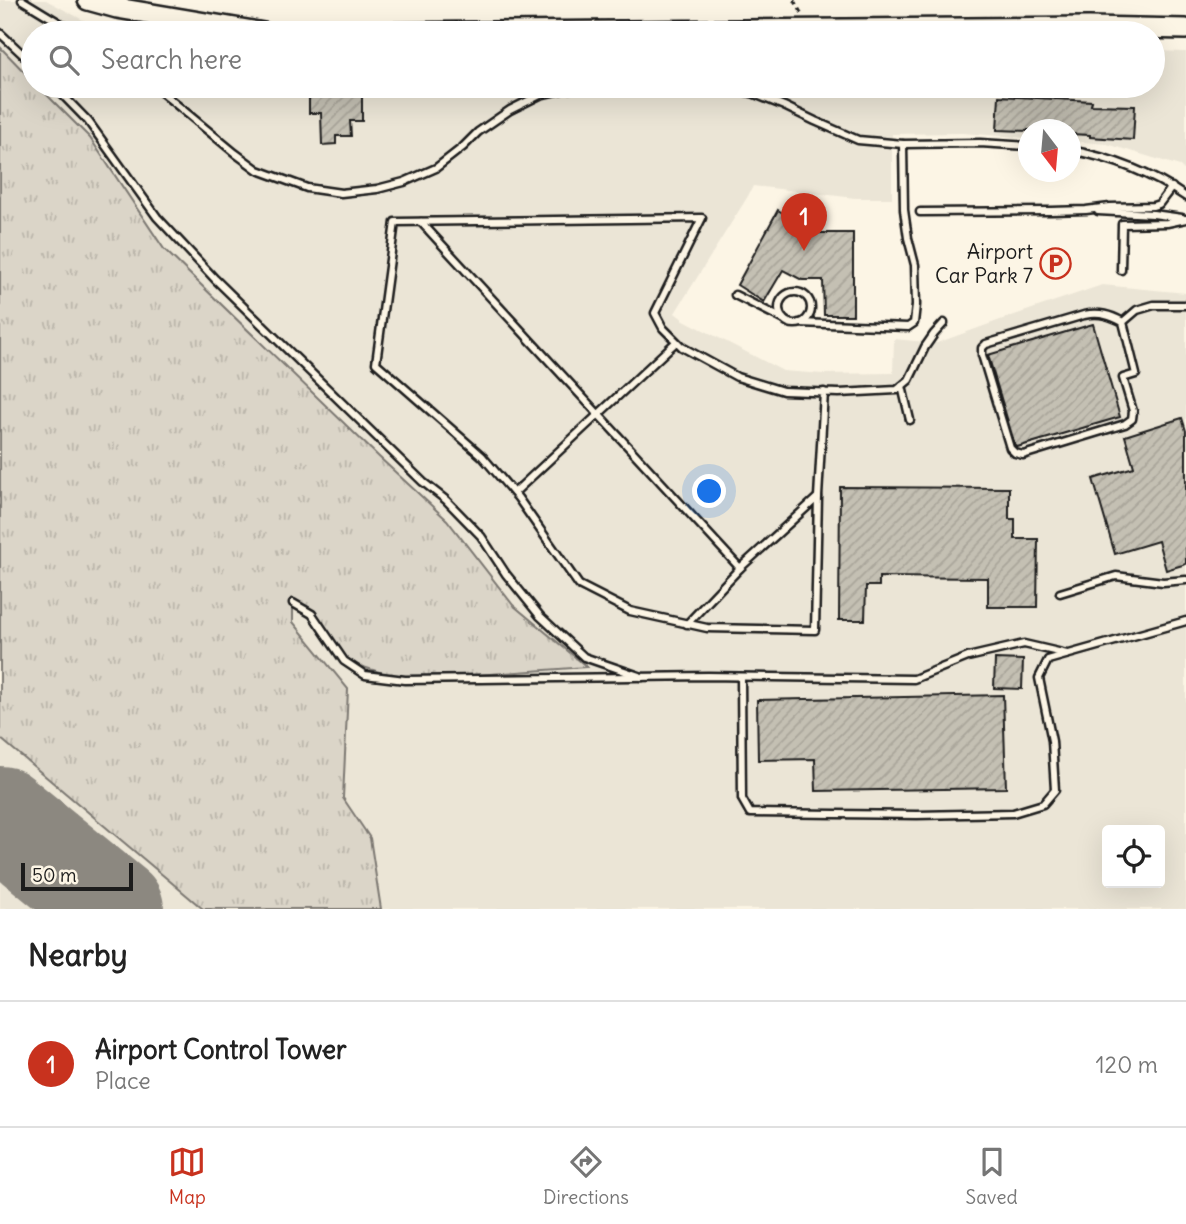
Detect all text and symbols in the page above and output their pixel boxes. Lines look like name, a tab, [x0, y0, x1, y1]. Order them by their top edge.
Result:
search box	[21, 21, 1165, 98]
icon: search	[45, 41, 83, 79]
text: Search here	[101, 43, 242, 76]
north arrow	[1018, 119, 1081, 182]
pin: 1	[781, 193, 827, 251]
place label: Airport Car Park 7	[935, 238, 1033, 289]
parking icon: Airport Car Park 7	[1039, 247, 1073, 281]
your location	[692, 474, 726, 508]
map controls	[1102, 825, 1165, 888]
button: locate	[1102, 825, 1165, 888]
scale bar	[21, 860, 133, 892]
text: 50 m	[32, 863, 77, 887]
text: Nearby	[28, 936, 128, 974]
text: Airport Control Tower	[95, 1033, 347, 1066]
text: 1	[46, 1050, 56, 1079]
text: 120 m	[1095, 1050, 1158, 1079]
text: Place	[95, 1066, 151, 1095]
tab: Map	[168, 1143, 206, 1209]
tab: Directions	[543, 1143, 629, 1209]
tab: Saved	[966, 1143, 1018, 1209]

